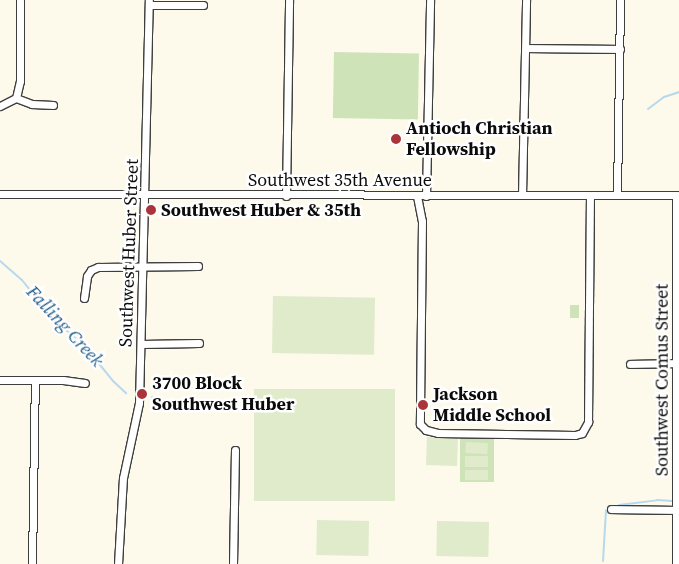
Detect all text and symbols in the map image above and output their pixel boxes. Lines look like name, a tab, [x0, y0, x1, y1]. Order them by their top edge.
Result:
place label: Antioch Christian Fellowship	[406, 118, 553, 160]
marker: Antioch Christian Fellowship	[390, 133, 402, 145]
street label: Southwest Huber Street	[115, 159, 143, 347]
street label: Southwest 35th Avenue	[248, 169, 432, 191]
place label: Southwest Huber & 35th	[161, 199, 361, 221]
marker: Southwest Huber & 35th	[145, 204, 157, 216]
water label: Falling Creek	[22, 281, 108, 371]
street label: Southwest Comus Street	[651, 284, 673, 476]
place label: 3700 Block Southwest Huber	[152, 373, 294, 416]
place label: Jackson Middle School	[433, 384, 551, 426]
marker: 3700 Block Southwest Huber	[136, 388, 148, 400]
marker: Jackson Middle School	[417, 399, 429, 411]

